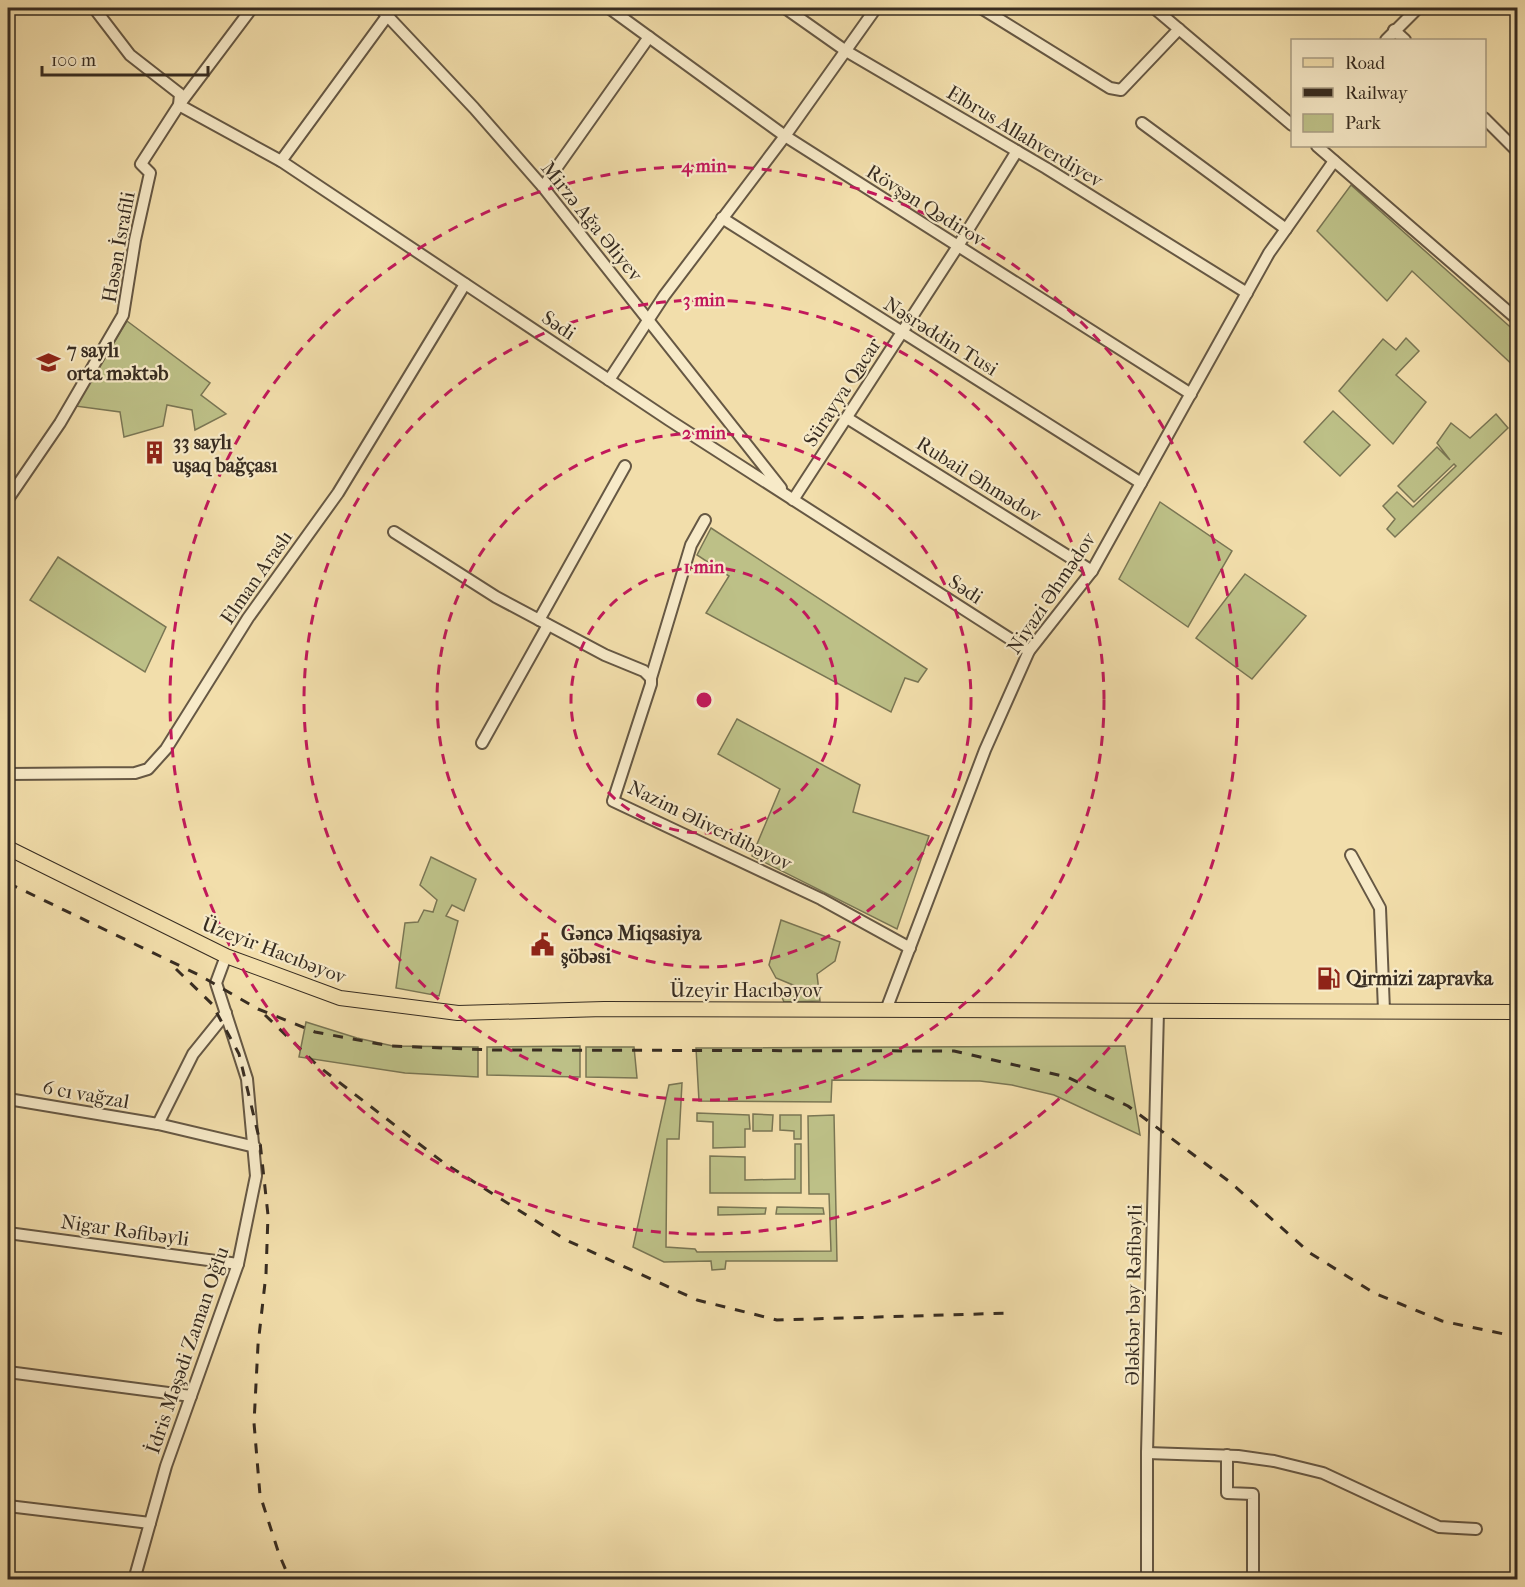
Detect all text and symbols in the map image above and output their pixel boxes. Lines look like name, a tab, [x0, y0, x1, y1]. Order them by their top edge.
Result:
scale bar	[42, 39, 208, 77]
legend	[1291, 39, 1486, 147]
text: 100 m	[51, 50, 96, 71]
text: Road	[1345, 53, 1385, 74]
street label: Elbrus Allahverdiyev	[943, 81, 1108, 193]
text: Railway	[1345, 83, 1409, 104]
text: Park	[1345, 113, 1382, 134]
text: 4 min	[680, 156, 727, 177]
street label: Mirzə Ağa Əliyev	[536, 157, 648, 287]
street label: Rövşən Qədirov	[862, 160, 990, 252]
street label: Həsən İsrafili	[96, 189, 140, 304]
text: 3 min	[683, 290, 726, 311]
street label: Nəsrəddin Tusi	[880, 292, 1002, 381]
street label: Sədi	[537, 306, 580, 345]
street label: Sürayya Qacar	[799, 333, 886, 451]
place label: 7 saylı orta məktəb	[66, 339, 169, 385]
school or university icon: 7 saylı orta məktəb	[36, 349, 62, 375]
text: 2 min	[682, 423, 726, 444]
place label: 33 saylı uşaq bağçası	[172, 431, 278, 478]
street label: Rubail Əhmədov	[912, 432, 1046, 528]
building icon: 33 saylı uşaq bağçası	[142, 440, 168, 466]
street label: Elman Araslı	[216, 526, 297, 629]
street label: Niyazi Əhmədov	[1002, 528, 1101, 658]
text: 1 min	[683, 557, 725, 578]
street label: Sədi	[944, 570, 987, 609]
centre of rings	[694, 690, 714, 710]
street label: Nazim Əliverdibəyov	[624, 776, 796, 875]
street label: Üzeyir Hacıbəyov	[199, 911, 350, 989]
place label: Gəncə Miqsasiya şöbəsi	[561, 922, 702, 969]
public building icon: Gəncə Miqsasiya şöbəsi	[530, 931, 556, 957]
fuel station icon: Qirmizi zapravka	[1315, 965, 1341, 991]
place label: Qirmizi zapravka	[1346, 967, 1494, 990]
street label: Üzeyir Hacıbəyov	[670, 978, 823, 1002]
street label: 6 cı vağzal	[41, 1076, 131, 1113]
street label: Ələkbər bəy Rəfibəyli	[1120, 1204, 1147, 1386]
street label: Nigar Rəfibəyli	[59, 1210, 191, 1251]
street label: İdris Məşədi Zaman Oğlu	[140, 1243, 234, 1457]

